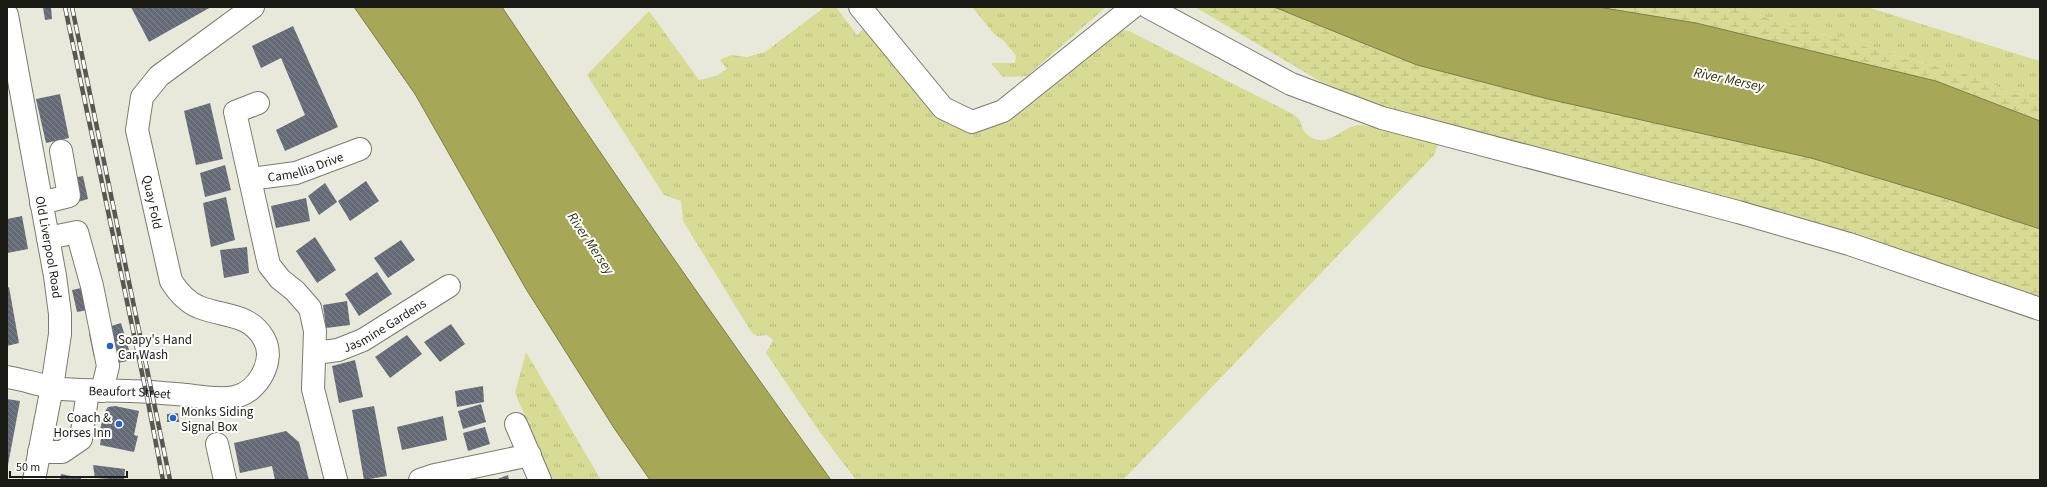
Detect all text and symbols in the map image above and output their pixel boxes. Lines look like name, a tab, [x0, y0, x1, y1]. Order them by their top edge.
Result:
water label: River Mersey	[1692, 63, 1766, 97]
street label: Camellia Drive	[267, 148, 346, 187]
street label: Quay Fold	[138, 174, 167, 231]
street label: Old Liverpool Road	[30, 195, 66, 299]
water label: River Mersey	[562, 208, 619, 279]
street label: Jasmine Gardens	[341, 294, 430, 357]
place label: Soapy's Hand Car Wash	[118, 331, 192, 364]
marker: Soapy's Hand Car Wash	[105, 341, 115, 351]
street label: Beaufort Street	[88, 382, 172, 404]
place label: Monks Siding Signal Box	[181, 403, 254, 436]
place label: Coach & Horses Inn	[53, 409, 111, 442]
marker: Monks Siding Signal Box	[168, 413, 178, 423]
marker: Coach & Horses Inn	[114, 419, 124, 429]
scale bar	[10, 453, 127, 479]
text: 50 m	[16, 459, 40, 476]

